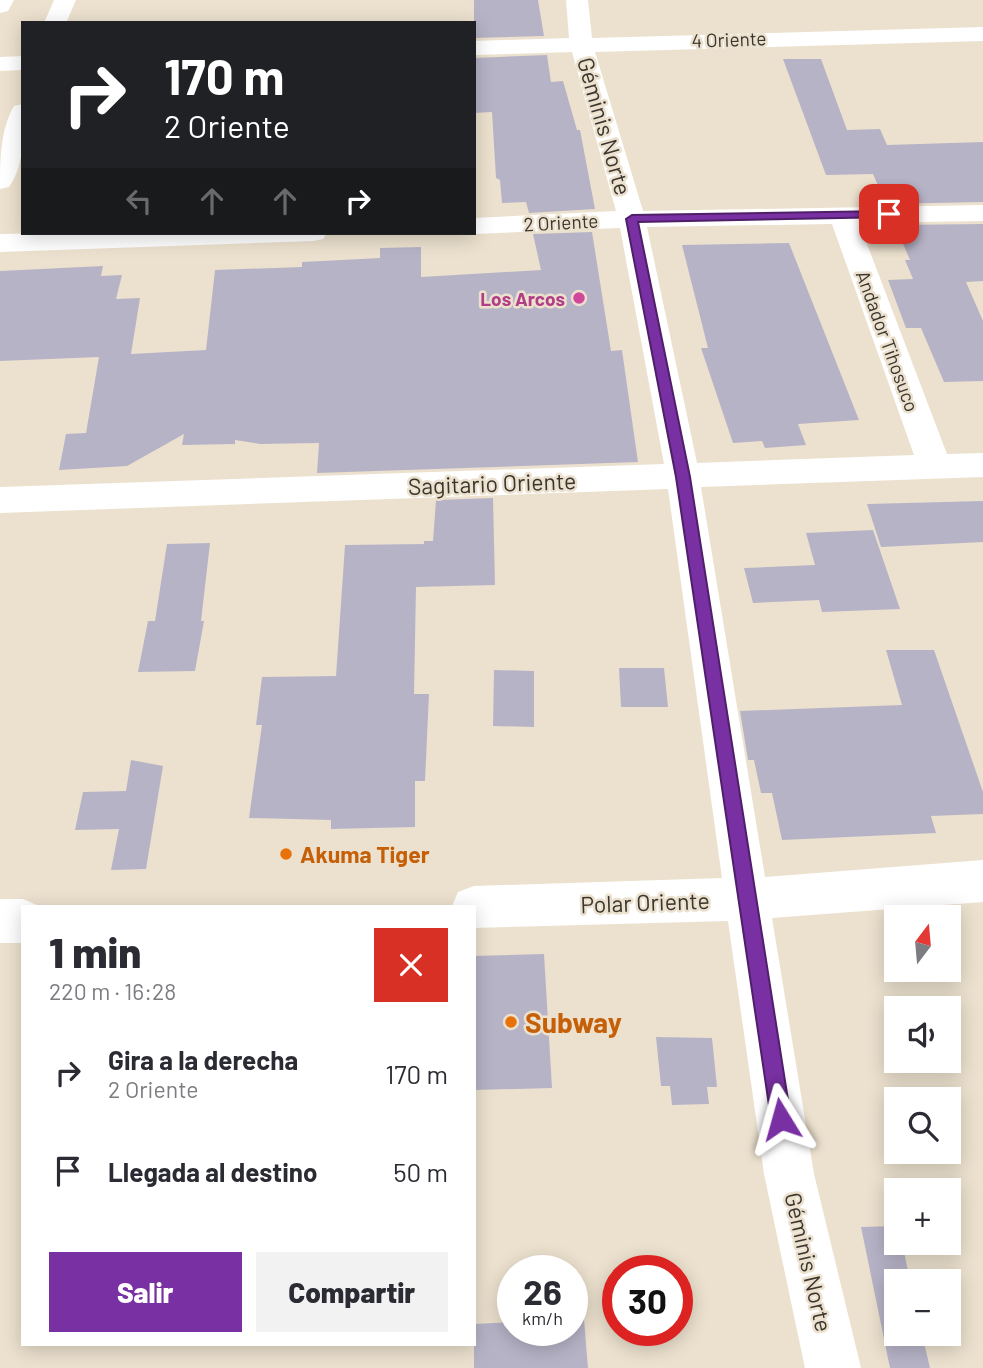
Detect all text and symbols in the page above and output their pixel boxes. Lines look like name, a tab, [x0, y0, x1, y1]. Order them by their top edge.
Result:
street label: 4 Oriente	[691, 26, 767, 52]
text: 170 m	[164, 46, 284, 105]
icon: right	[49, 49, 140, 140]
street label: Géminis Norte	[572, 54, 638, 198]
text: 2 Oriente	[164, 106, 290, 144]
icon: left	[120, 182, 158, 220]
icon: ahead	[193, 182, 231, 220]
icon: ahead	[266, 182, 304, 220]
icon: right	[339, 182, 377, 220]
pin	[859, 184, 919, 244]
icon: arrive	[870, 195, 908, 233]
street label: 2 Oriente	[523, 209, 599, 235]
street label: Andador Tihosuco	[852, 267, 924, 415]
place label: Los Arcos	[480, 287, 565, 310]
marker: Los Arcos	[571, 290, 587, 306]
street label: Sagitario Oriente	[407, 466, 577, 500]
place label: Akuma Tiger	[300, 840, 430, 868]
marker: Akuma Tiger	[278, 846, 294, 862]
street label: Polar Oriente	[580, 886, 710, 918]
north arrow	[884, 905, 961, 982]
map controls	[884, 905, 961, 1346]
text: 1 min	[49, 926, 141, 976]
button: close	[374, 928, 448, 1002]
text: 220 m · 16:28	[49, 977, 176, 1005]
button: sound	[884, 996, 961, 1073]
place label: Subway	[525, 1005, 622, 1039]
marker: Subway	[503, 1014, 519, 1030]
text: Gira a la derecha	[108, 1044, 298, 1075]
icon: right	[49, 1054, 87, 1092]
text: 170 m	[385, 1058, 448, 1089]
text: 2 Oriente	[108, 1075, 198, 1103]
position arrow	[744, 1082, 818, 1156]
button: search	[884, 1087, 961, 1164]
icon: arrive	[49, 1152, 87, 1190]
text: Llegada al destino	[108, 1156, 317, 1187]
text: 50 m	[393, 1156, 448, 1187]
button: +	[884, 1178, 961, 1255]
street label: Géminis Norte	[779, 1190, 839, 1334]
button: Salir	[49, 1252, 242, 1332]
button: Compartir	[256, 1252, 448, 1332]
speed limit sign: 30	[602, 1255, 693, 1346]
button: −	[884, 1269, 961, 1346]
text: 26	[523, 1270, 562, 1312]
text: km/h	[522, 1307, 563, 1329]

